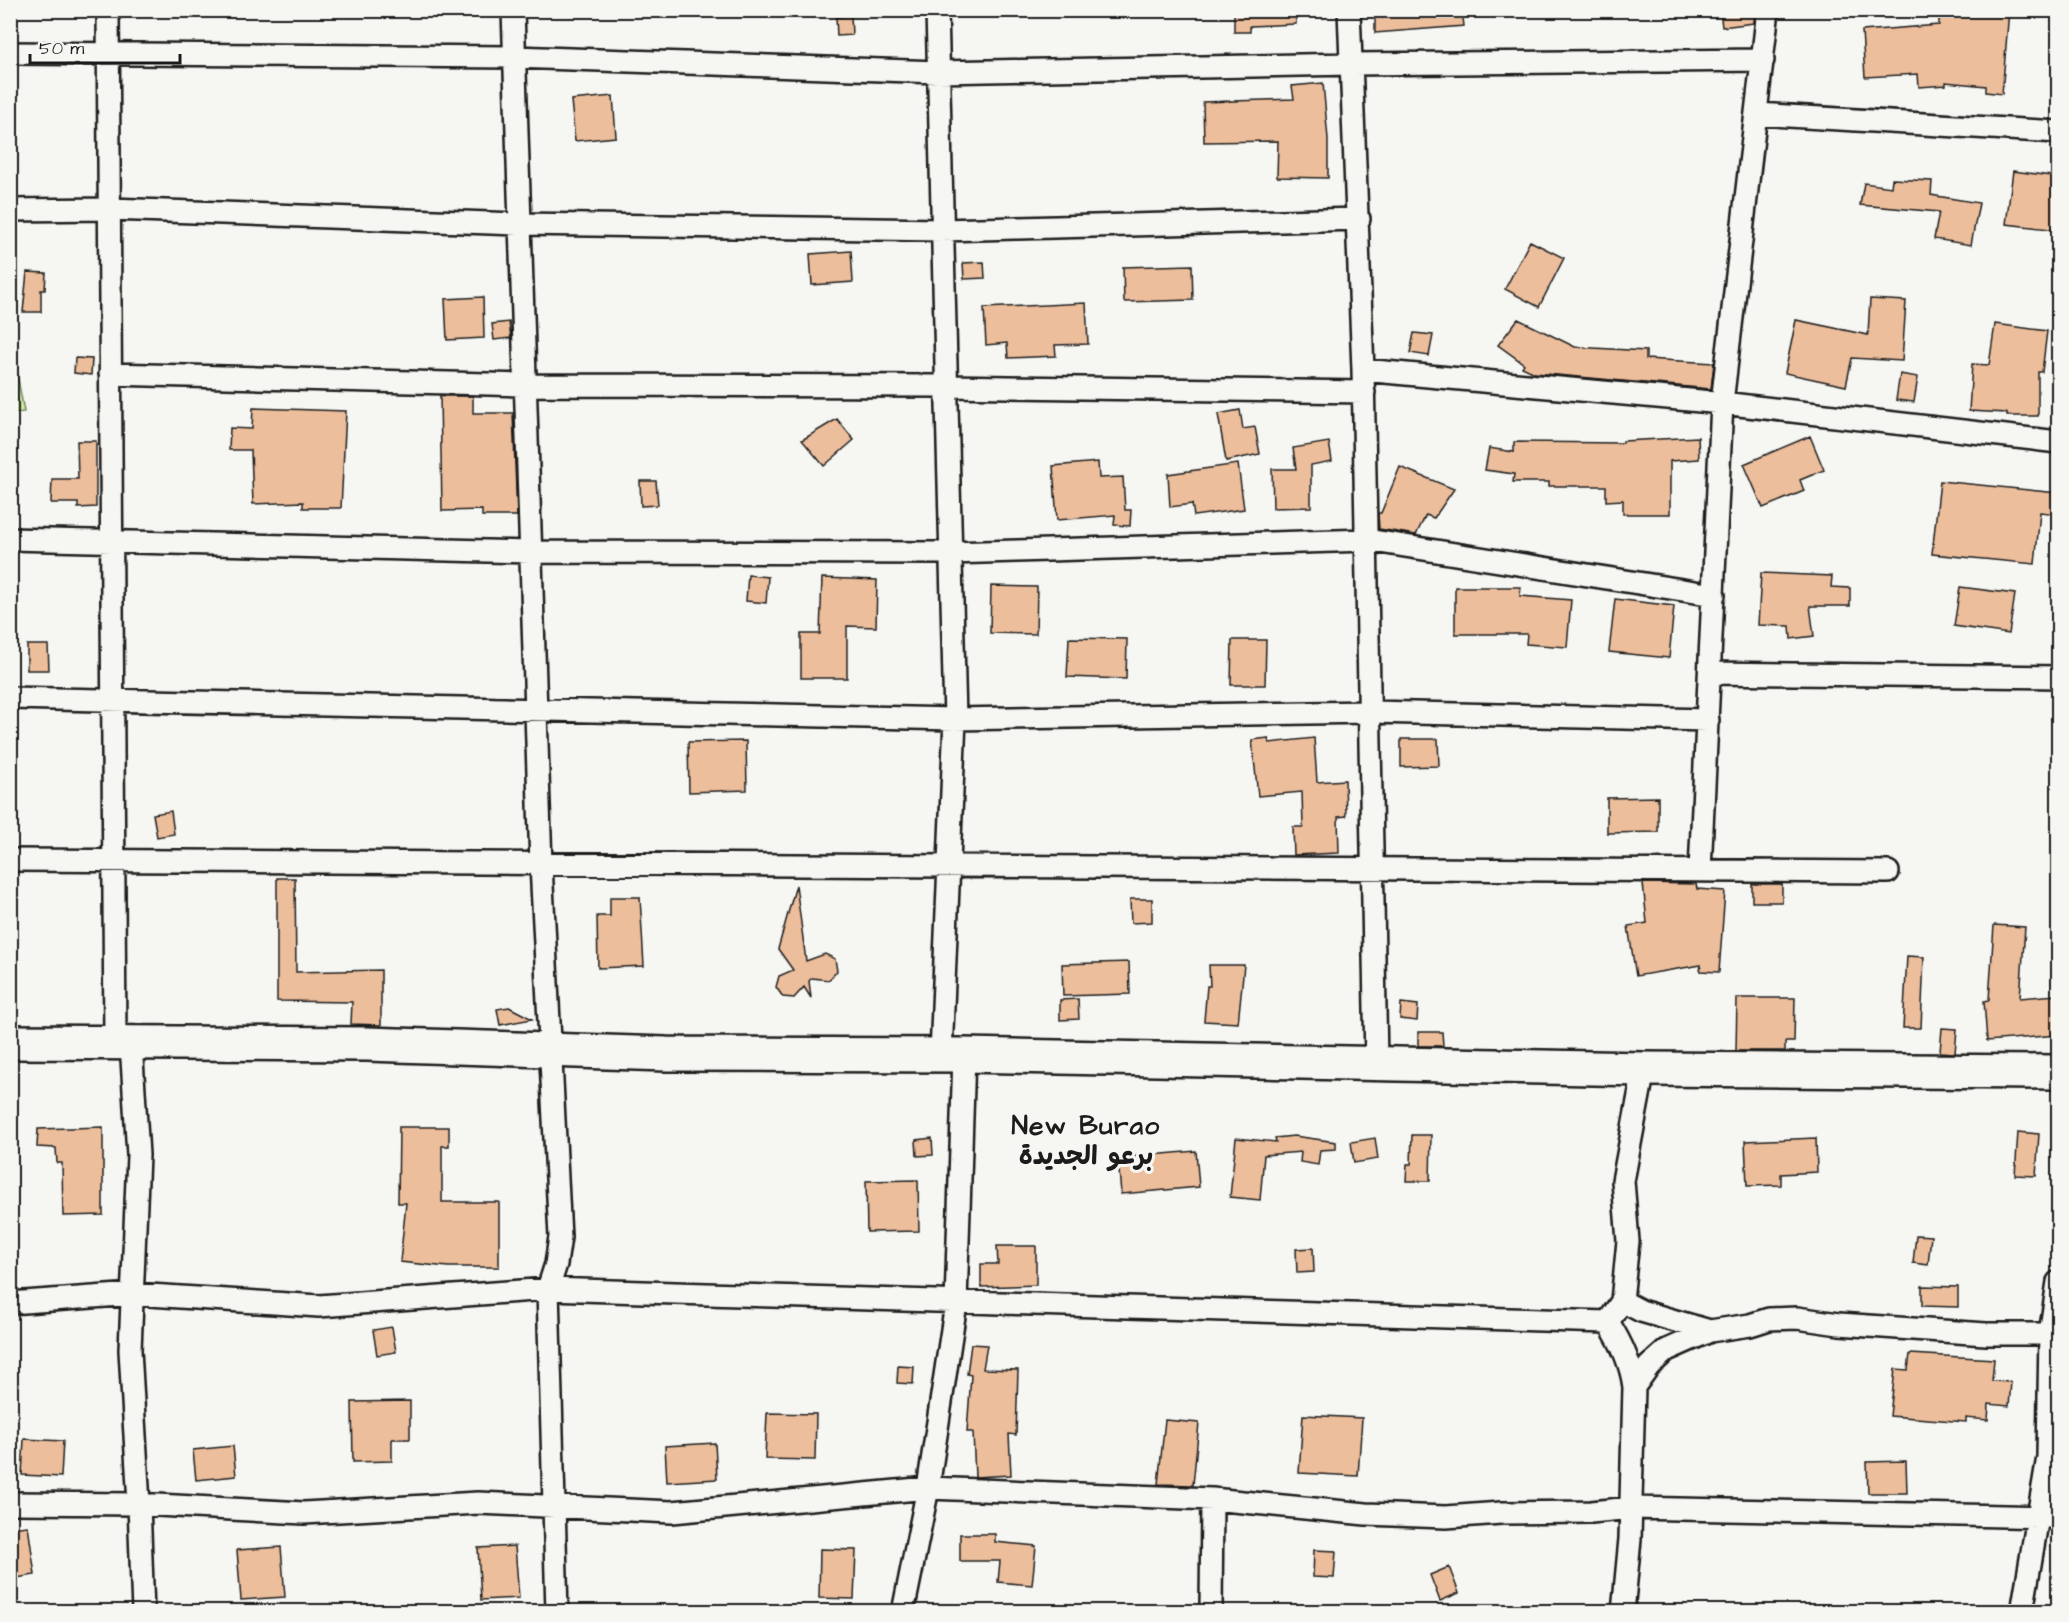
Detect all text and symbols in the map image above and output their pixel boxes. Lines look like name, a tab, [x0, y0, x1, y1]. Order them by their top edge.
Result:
scale bar	[30, 27, 180, 65]
text: 50 m	[39, 36, 84, 61]
district label: New Burao برعو الجديدة	[1011, 1108, 1161, 1174]

